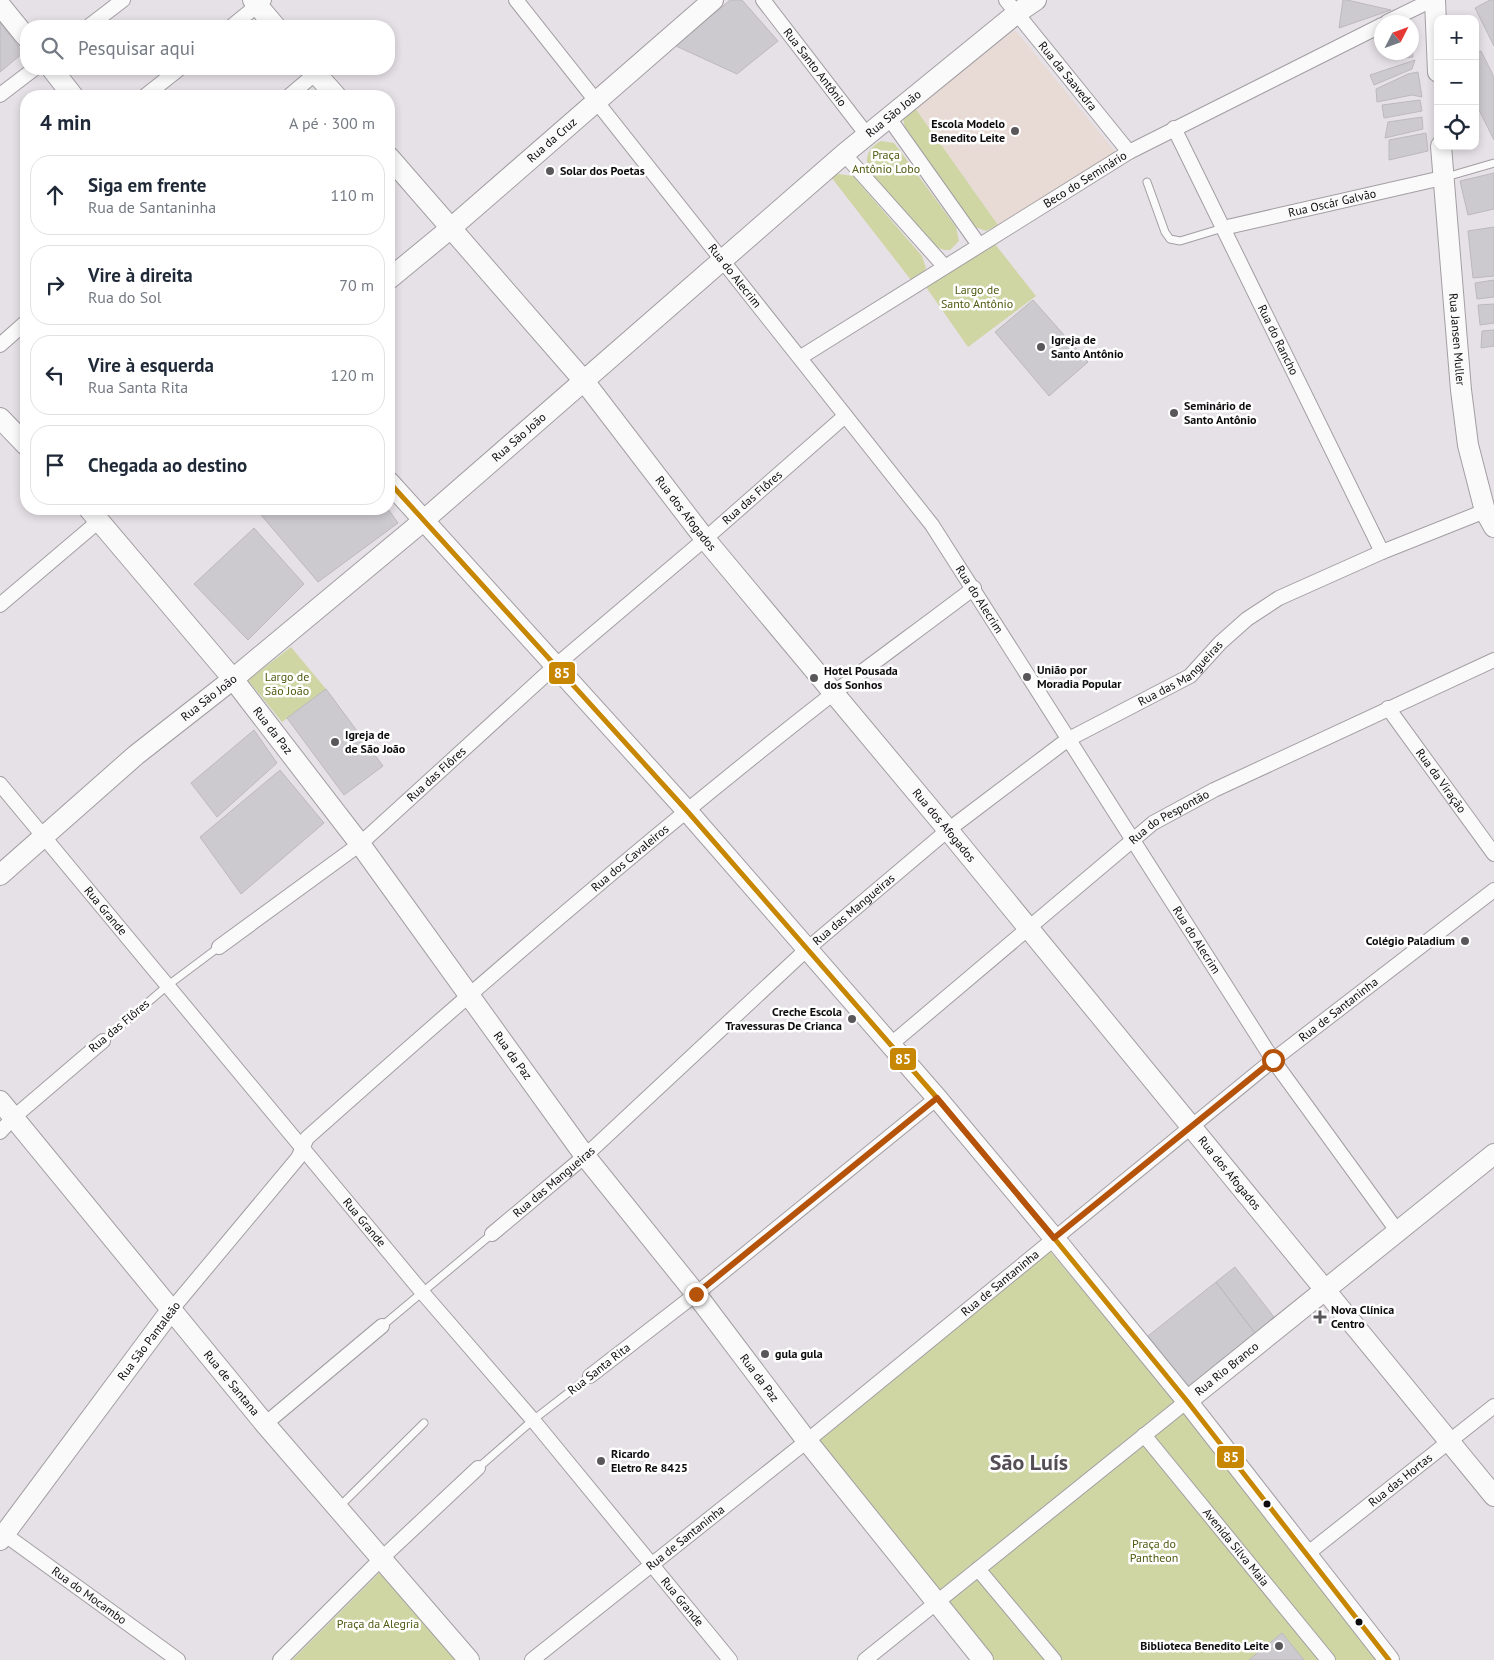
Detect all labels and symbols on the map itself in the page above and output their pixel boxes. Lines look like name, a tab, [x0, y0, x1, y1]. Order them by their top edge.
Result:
north arrow	[1374, 15, 1419, 60]
street label: Rua Santo Antônio	[780, 25, 850, 109]
street label: Rua da Saavedra	[1036, 38, 1101, 114]
street label: Rua São João	[862, 86, 924, 140]
street label: Rua da Cruz	[524, 114, 579, 165]
place label: Escola Modelo Benedito Leite	[931, 116, 1006, 145]
marker: Escola Modelo Benedito Leite	[1009, 125, 1021, 137]
park label: Praça Antônio Lobo	[852, 147, 920, 176]
street label: Beco do Seminário	[1040, 147, 1129, 211]
place label: Solar dos Poetas	[560, 163, 645, 178]
marker: Solar dos Poetas	[544, 165, 556, 177]
street label: Rua Oscár Galvão	[1287, 185, 1377, 220]
street label: Rua do Alecrim	[705, 241, 765, 311]
park label: Largo de Santo Antônio	[941, 282, 1013, 311]
street label: Rua Jansen Muller	[1446, 292, 1469, 386]
street label: Rua do Rancho	[1255, 302, 1302, 377]
place label: Igreja de Santo Antônio	[1051, 332, 1124, 361]
marker: Igreja de Santo Antônio	[1035, 341, 1047, 353]
place label: Seminário de Santo Antônio	[1184, 398, 1257, 427]
marker: Seminário de Santo Antônio	[1168, 407, 1180, 419]
street label: Rua São João	[488, 409, 549, 465]
street label: Rua das Flôres	[719, 467, 785, 527]
street label: Rua dos Afogados	[652, 473, 720, 554]
street label: Rua do Alecrim	[953, 562, 1007, 636]
street label: Rua das Mangueiras	[1135, 637, 1226, 709]
line badge: 85	[548, 661, 576, 685]
place label: União por Moradia Popular	[1037, 662, 1122, 691]
place label: Hotel Pousada dos Sonhos	[824, 663, 898, 692]
text: 85	[554, 664, 570, 682]
park label: Largo de São João	[265, 669, 309, 698]
street label: Rua São João	[178, 671, 240, 724]
marker: União por Moradia Popular	[1021, 671, 1033, 683]
marker: Hotel Pousada dos Sonhos	[808, 672, 820, 684]
street label: Rua da Paz	[250, 704, 296, 757]
place label: Igreja de de São João	[345, 727, 406, 756]
marker: Igreja de de São João	[329, 736, 341, 748]
street label: Rua das Flôres	[403, 743, 469, 805]
street label: Rua da Viração	[1413, 745, 1470, 816]
street label: Rua dos Afogados	[910, 785, 979, 865]
street label: Rua do Pespontão	[1125, 786, 1212, 847]
street label: Rua dos Cavaleiros	[588, 821, 672, 894]
street label: Rua das Mangueiras	[809, 870, 898, 948]
street label: Rua Grande	[81, 883, 131, 938]
street label: Rua do Alecrim	[1170, 903, 1224, 976]
place label: Colégio Paladium	[1366, 933, 1455, 948]
marker: Colégio Paladium	[1459, 935, 1471, 947]
street label: Rua de Santaninha	[1295, 974, 1381, 1045]
street label: Rua das Flôres	[85, 996, 152, 1055]
place label: Creche Escola Travessuras De Crianca	[725, 1004, 842, 1033]
marker: Creche Escola Travessuras De Crianca	[846, 1013, 858, 1025]
street label: Rua da Paz	[491, 1028, 536, 1082]
line badge: 85	[889, 1047, 917, 1071]
route start	[1262, 1049, 1285, 1072]
text: 85	[895, 1050, 911, 1068]
street label: Rua dos Afogados	[1195, 1133, 1264, 1213]
street label: Rua das Mangueiras	[510, 1143, 598, 1220]
street label: Rua Grande	[340, 1195, 389, 1250]
street label: Rua de Santaninha	[958, 1246, 1042, 1319]
route end	[685, 1283, 708, 1306]
street label: Rua São Pantaleão	[114, 1298, 183, 1383]
place label: Nova Clínica Centro	[1331, 1302, 1394, 1331]
marker: Nova Clínica Centro	[1313, 1310, 1327, 1324]
street label: Rua Rio Branco	[1191, 1338, 1261, 1399]
street label: Rua Santa Rita	[564, 1340, 633, 1398]
place label: gula gula	[775, 1346, 823, 1361]
street label: Rua de Santana	[201, 1347, 263, 1419]
marker: gula gula	[759, 1348, 771, 1360]
street label: Rua da Paz	[737, 1351, 783, 1405]
line badge: 85	[1216, 1445, 1245, 1469]
place label: Ricardo Eletro Re 8425	[611, 1446, 688, 1475]
district label: São Luís	[990, 1448, 1068, 1476]
text: 85	[1223, 1448, 1239, 1466]
street label: Rua das Hortas	[1365, 1450, 1435, 1510]
marker: Ricardo Eletro Re 8425	[595, 1455, 607, 1467]
unlabelled marker	[1262, 1499, 1272, 1509]
street label: Rua de Santaninha	[643, 1502, 727, 1573]
street label: Avenida Silva Maia	[1200, 1505, 1273, 1589]
park label: Praça do Pantheon	[1130, 1536, 1178, 1565]
street label: Rua do Mocambo	[49, 1563, 130, 1627]
street label: Rua Grande	[658, 1574, 707, 1629]
park label: Praça da Alegria	[337, 1616, 419, 1631]
unlabelled marker	[1354, 1617, 1364, 1627]
place label: Biblioteca Benedito Leite	[1140, 1638, 1269, 1653]
marker: Biblioteca Benedito Leite	[1273, 1640, 1285, 1652]

